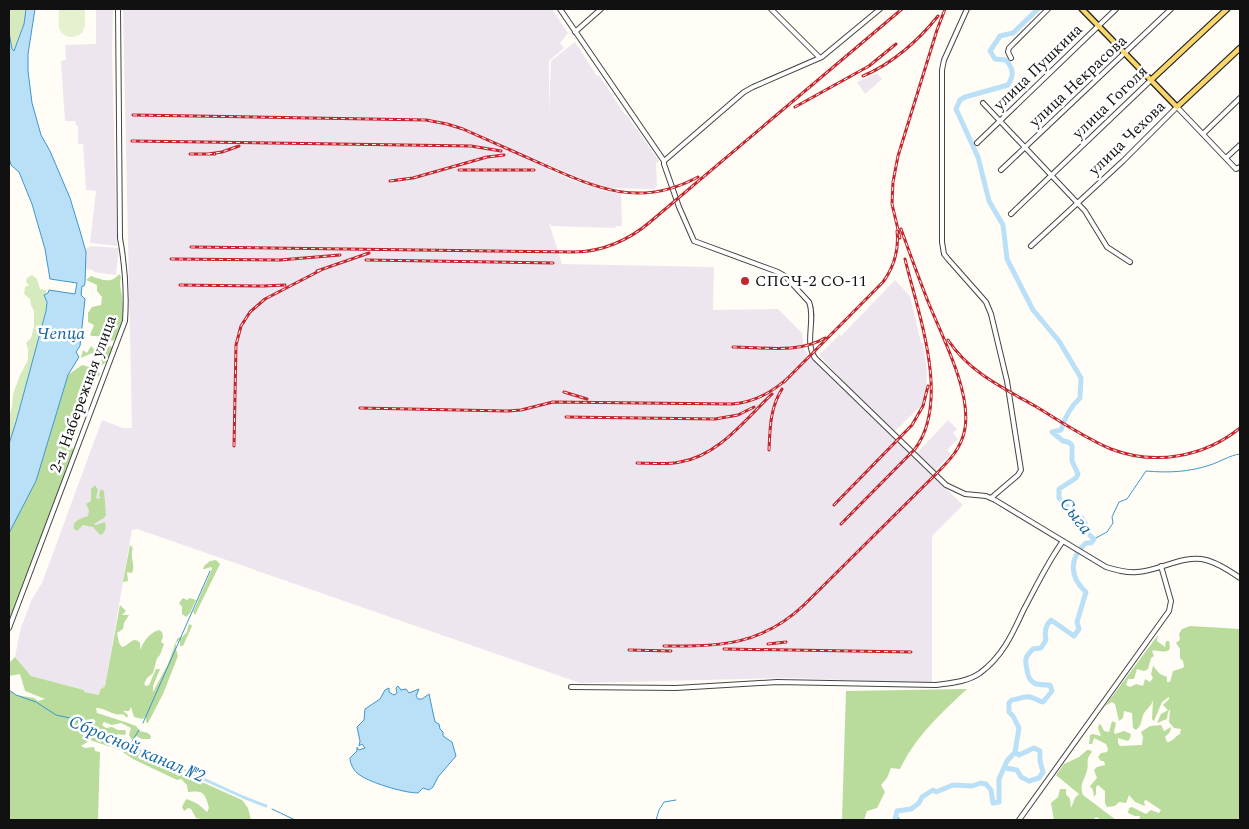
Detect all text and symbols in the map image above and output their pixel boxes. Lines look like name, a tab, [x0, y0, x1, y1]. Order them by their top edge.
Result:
street label: улица Пушкина	[987, 18, 1088, 117]
street label: улица Некрасова	[1023, 29, 1133, 134]
street label: улица Гоголя	[1066, 60, 1153, 145]
street label: улица Чехова	[1082, 95, 1171, 182]
place label: СПСЧ-2 СО-11	[755, 269, 867, 293]
marker: СПСЧ-2 СО-11	[739, 275, 751, 287]
street label: 2-я Набережная улица	[43, 312, 123, 476]
water label: Чепца	[37, 320, 85, 347]
water label: Сыга	[1053, 492, 1099, 540]
water label: Сбросной канал №2	[65, 708, 209, 790]

